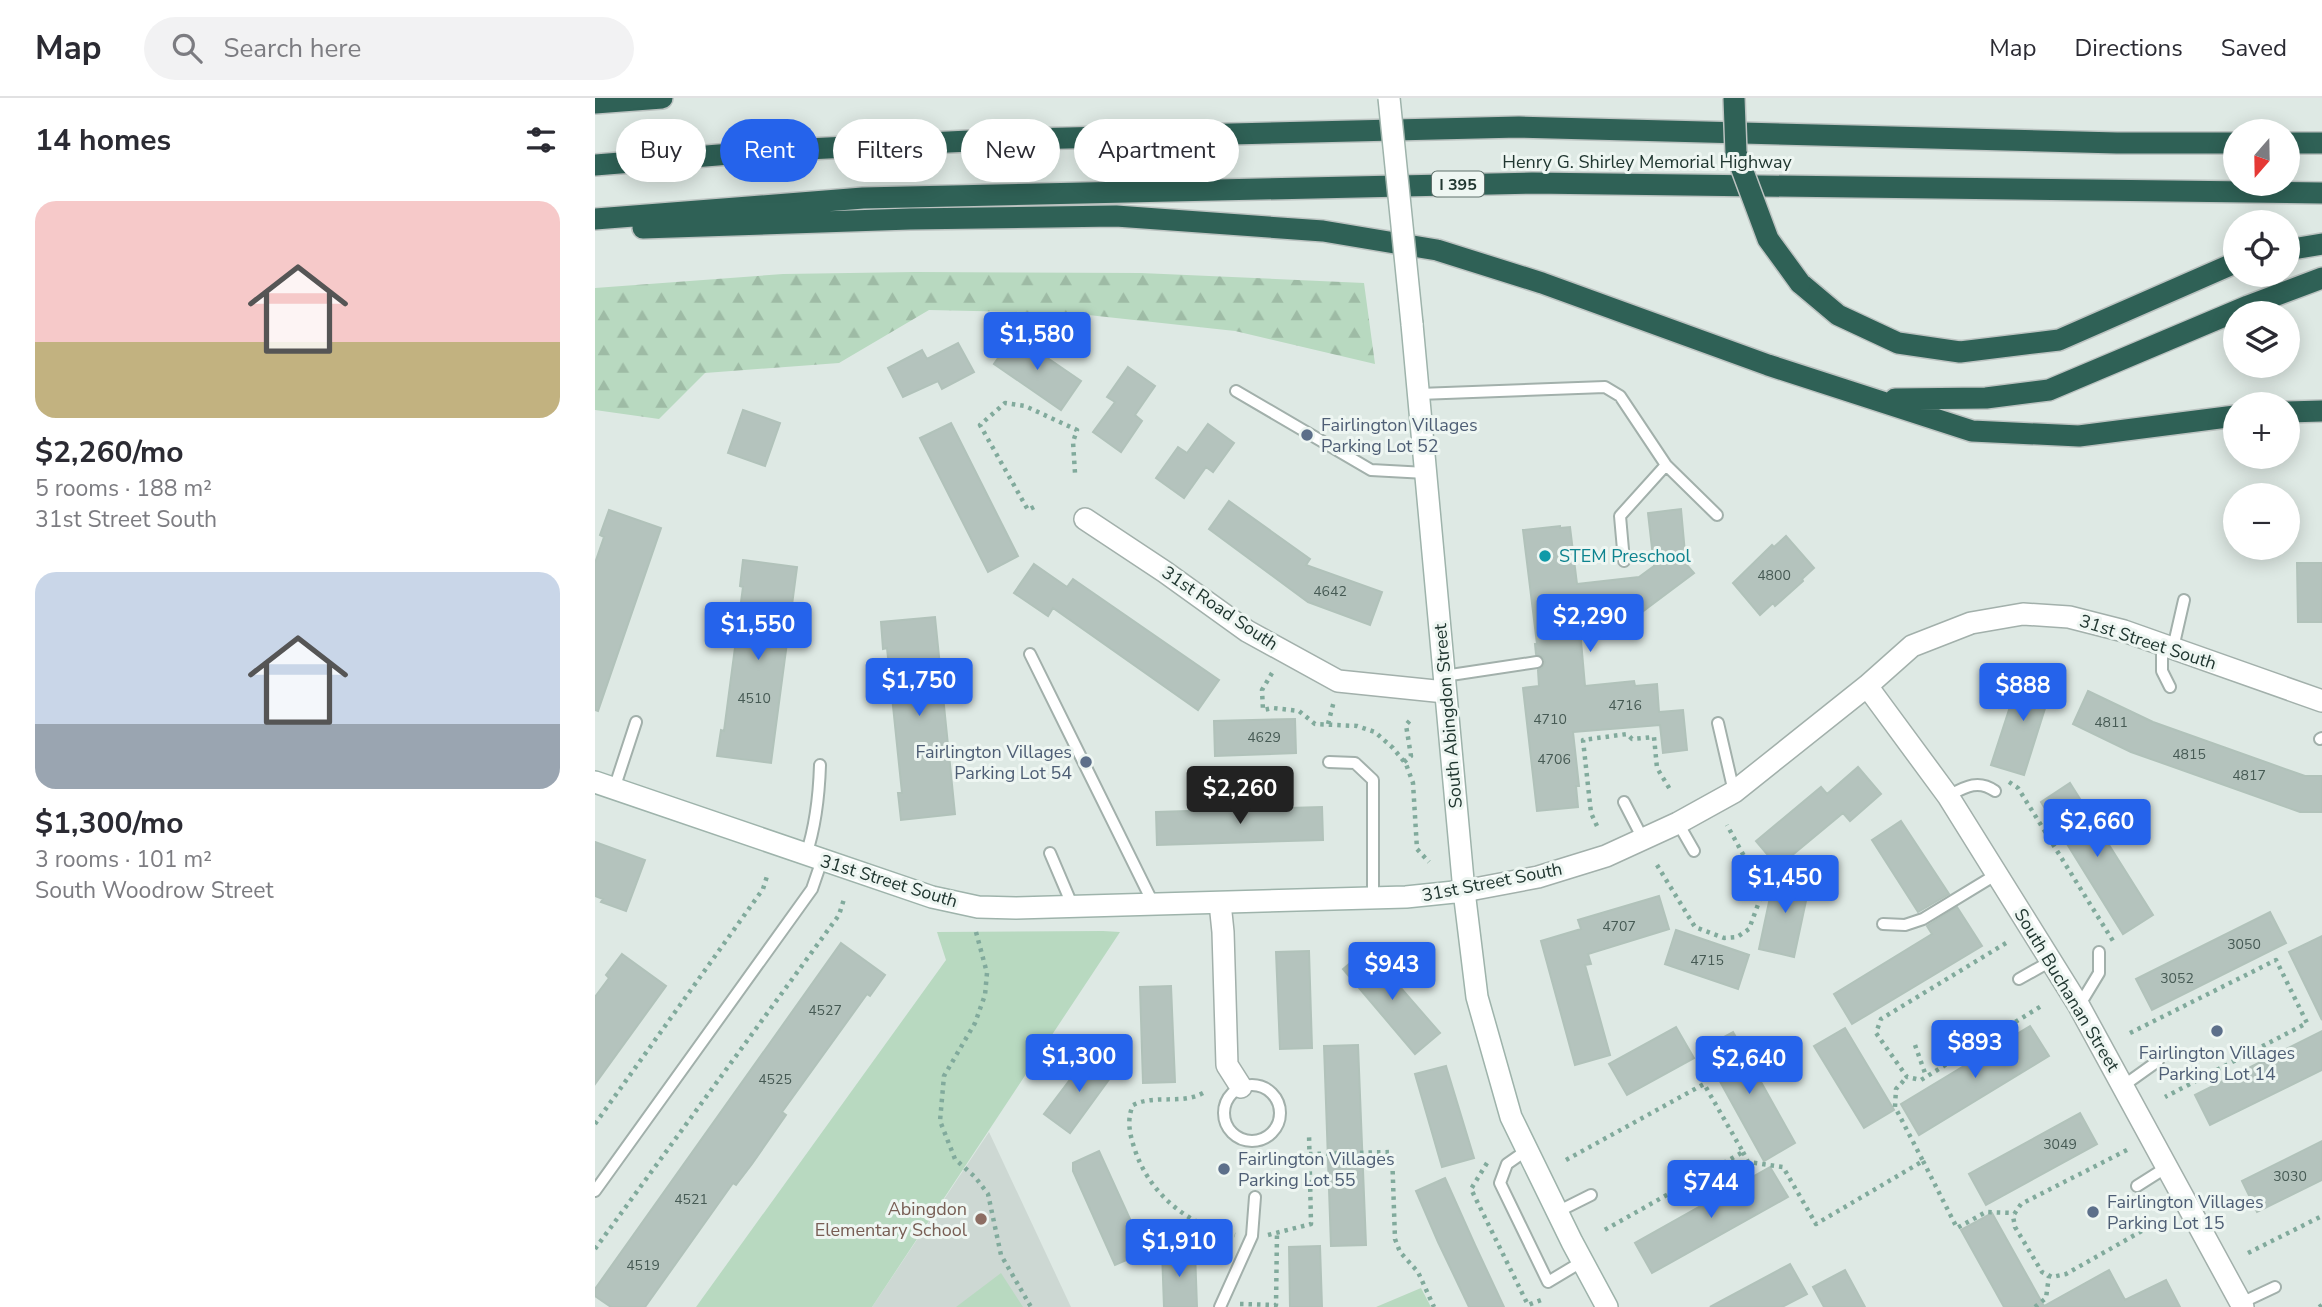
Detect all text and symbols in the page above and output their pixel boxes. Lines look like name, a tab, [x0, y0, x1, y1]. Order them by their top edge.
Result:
search box	[144, 17, 634, 80]
text: Map	[35, 26, 102, 71]
icon: search	[168, 29, 206, 67]
text: Search here	[224, 31, 361, 66]
text: Map	[1989, 32, 2036, 64]
text: Directions	[2074, 32, 2183, 64]
text: Saved	[2221, 32, 2287, 64]
chip: Buy	[616, 119, 706, 182]
chip: Rent	[720, 119, 819, 182]
chip: Filters	[833, 119, 947, 182]
chip: New	[961, 119, 1060, 182]
chip: Apartment	[1074, 119, 1239, 182]
north arrow	[2223, 119, 2299, 196]
map controls	[2223, 119, 2300, 560]
text: 14 homes	[35, 120, 171, 161]
icon: filters	[522, 121, 560, 159]
street label: Henry G. Shirley Memorial Highway	[1502, 150, 1792, 174]
road number: I 395	[1432, 172, 1484, 197]
button: locate	[2223, 210, 2300, 287]
icon: home	[235, 246, 361, 372]
button: layers	[2223, 301, 2300, 378]
pin: $1,580	[980, 313, 1094, 372]
text: $1,580	[1000, 319, 1074, 350]
button: +	[2223, 392, 2300, 469]
place label: Fairlington Villages Parking Lot 52	[1321, 413, 1478, 458]
marker: Fairlington Villages Parking Lot 52	[1299, 427, 1315, 443]
text: $2,260/mo	[35, 432, 184, 473]
text: 5 rooms · 188 m²	[35, 473, 212, 504]
button: −	[2223, 483, 2300, 560]
text: 31st Street South	[35, 504, 217, 535]
place label: STEM Preschool	[1559, 544, 1691, 568]
marker: STEM Preschool	[1537, 548, 1553, 564]
street label: 31st Road South	[1157, 560, 1283, 656]
house number: 4800	[1757, 566, 1791, 585]
house number: 4642	[1313, 582, 1347, 601]
pin: $2,290	[1533, 594, 1647, 654]
text: $2,290	[1553, 601, 1627, 632]
pin: $1,550	[701, 602, 815, 662]
text: $1,550	[721, 609, 795, 640]
street label: 31st Street South	[2077, 609, 2219, 675]
icon: home	[235, 617, 361, 743]
street label: South Abingdon Street	[1428, 622, 1468, 809]
pin: $1,750	[862, 658, 976, 718]
pin: $888	[1982, 664, 2064, 723]
text: $1,750	[882, 665, 956, 696]
text: $888	[1995, 670, 2051, 701]
house number: 4510	[737, 689, 771, 708]
house number: 4716	[1608, 696, 1642, 715]
house number: 4710	[1533, 710, 1567, 729]
house number: 4811	[2094, 713, 2128, 732]
house number: 4629	[1247, 728, 1281, 747]
place label: Fairlington Villages Parking Lot 54	[915, 740, 1072, 785]
house number: 4815	[2172, 745, 2206, 764]
house number: 4706	[1537, 750, 1571, 769]
marker: Fairlington Villages Parking Lot 54	[1078, 754, 1094, 770]
pin: $2,260	[1183, 766, 1297, 826]
house number: 4817	[2232, 766, 2266, 785]
text: $2,260	[1203, 773, 1277, 804]
pin: $2,660	[2040, 800, 2154, 859]
text: $1,300/mo	[35, 803, 184, 844]
text: $2,660	[2060, 806, 2134, 837]
text: 3 rooms · 101 m²	[35, 844, 212, 875]
street label: 31st Street South	[817, 849, 961, 913]
pin: $1,450	[1728, 856, 1842, 915]
street label: 31st Street South	[1420, 857, 1564, 907]
text: $1,450	[1748, 862, 1822, 893]
text: South Woodrow Street	[35, 875, 274, 906]
street label: South Buchanan Street	[2009, 904, 2126, 1077]
house number: 4707	[1602, 917, 1636, 936]
house number: 3050	[2227, 935, 2261, 954]
pin: $943	[1351, 942, 1433, 1002]
text: $943	[1364, 949, 1420, 980]
house number: 4715	[1690, 951, 1724, 970]
house number: 3052	[2160, 969, 2194, 988]
house number: 4527	[808, 1001, 842, 1020]
pin: $893	[1934, 1020, 2016, 1080]
marker: Fairlington Villages Parking Lot 14	[2209, 1023, 2225, 1039]
text: $893	[1947, 1027, 2003, 1058]
pin: $1,300	[1022, 1034, 1136, 1094]
pin: $2,640	[1692, 1037, 1806, 1096]
text: $1,300	[1042, 1041, 1116, 1072]
place label: Fairlington Villages Parking Lot 14	[2139, 1041, 2295, 1086]
text: $2,640	[1712, 1043, 1786, 1074]
house number: 4525	[758, 1070, 792, 1089]
house number: 3049	[2043, 1135, 2077, 1154]
place label: Fairlington Villages Parking Lot 55	[1238, 1147, 1395, 1192]
pin: $744	[1670, 1160, 1752, 1220]
marker: Fairlington Villages Parking Lot 55	[1216, 1161, 1232, 1177]
text: $744	[1683, 1167, 1739, 1198]
house number: 3030	[2273, 1167, 2307, 1186]
house number: 4521	[674, 1190, 708, 1209]
place label: Fairlington Villages Parking Lot 15	[2107, 1190, 2264, 1235]
place label: Abingdon Elementary School	[815, 1197, 968, 1242]
marker: Fairlington Villages Parking Lot 15	[2085, 1204, 2101, 1220]
marker: Abingdon Elementary School	[973, 1211, 989, 1227]
pin: $1,910	[1122, 1220, 1236, 1279]
text: $1,910	[1142, 1226, 1216, 1257]
house number: 4519	[626, 1256, 660, 1275]

